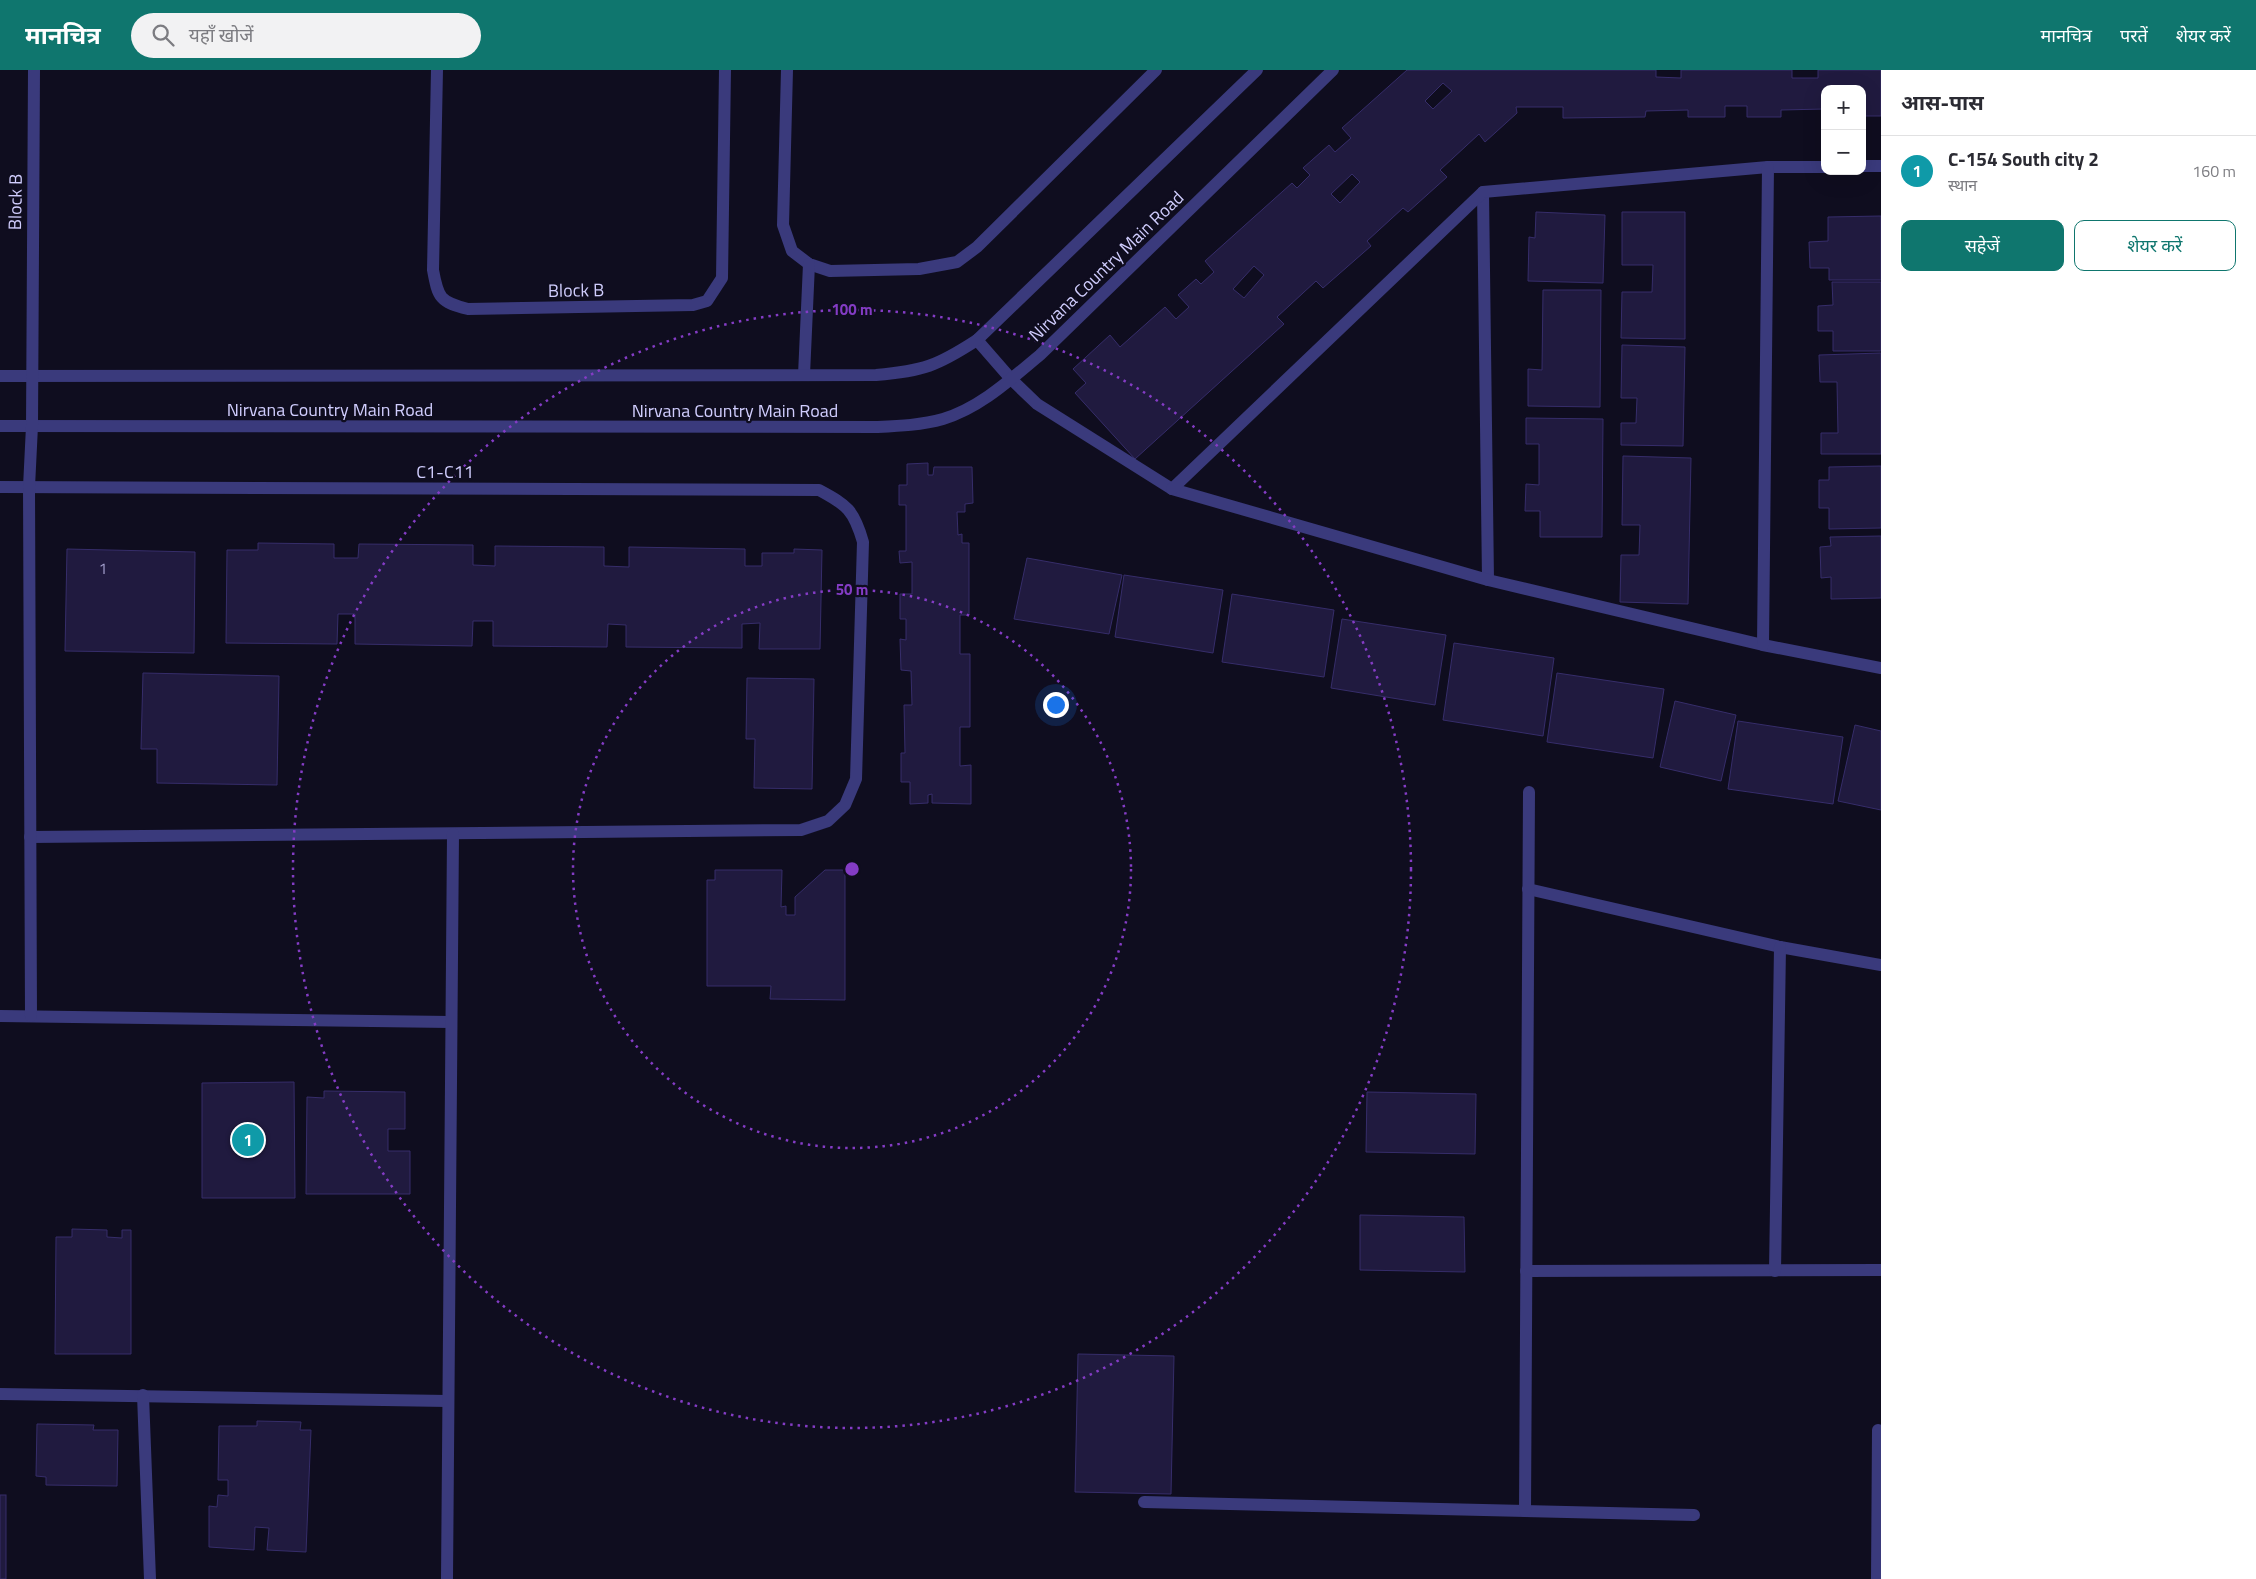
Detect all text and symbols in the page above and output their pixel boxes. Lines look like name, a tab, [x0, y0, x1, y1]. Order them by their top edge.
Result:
search box	[131, 13, 481, 58]
text: मानचित्र	[25, 17, 101, 53]
text: यहाँ खोजें	[189, 20, 253, 49]
icon: search	[149, 21, 177, 49]
text: मानचित्र	[2040, 22, 2092, 49]
text: परतें	[2120, 22, 2148, 49]
text: शेयर करें	[2176, 22, 2231, 49]
map controls	[1821, 85, 1866, 175]
button: +	[1821, 85, 1866, 130]
text: आस-पास	[1901, 86, 1984, 118]
button: −	[1821, 130, 1866, 175]
text: C-154 South city 2	[1948, 144, 2099, 173]
text: 1	[1913, 159, 1921, 183]
text: 160 m	[2192, 159, 2236, 183]
text: स्थान	[1948, 173, 1977, 197]
street label: Block B	[1, 174, 29, 230]
street label: Nirvana Country Main Road	[1022, 185, 1190, 347]
button: सहेजें	[1901, 220, 2064, 271]
button: शेयर करें	[2074, 220, 2236, 271]
street label: Block B	[548, 276, 604, 304]
text: 100 m	[831, 298, 873, 321]
street label: Nirvana Country Main Road	[227, 396, 433, 423]
street label: Nirvana Country Main Road	[632, 397, 838, 424]
street label: C1-C11	[416, 458, 474, 485]
house number: 1	[99, 557, 107, 580]
text: 50 m	[836, 578, 868, 601]
your location	[1043, 692, 1069, 718]
centre of rings	[843, 860, 861, 878]
pin: 1	[232, 1121, 264, 1159]

